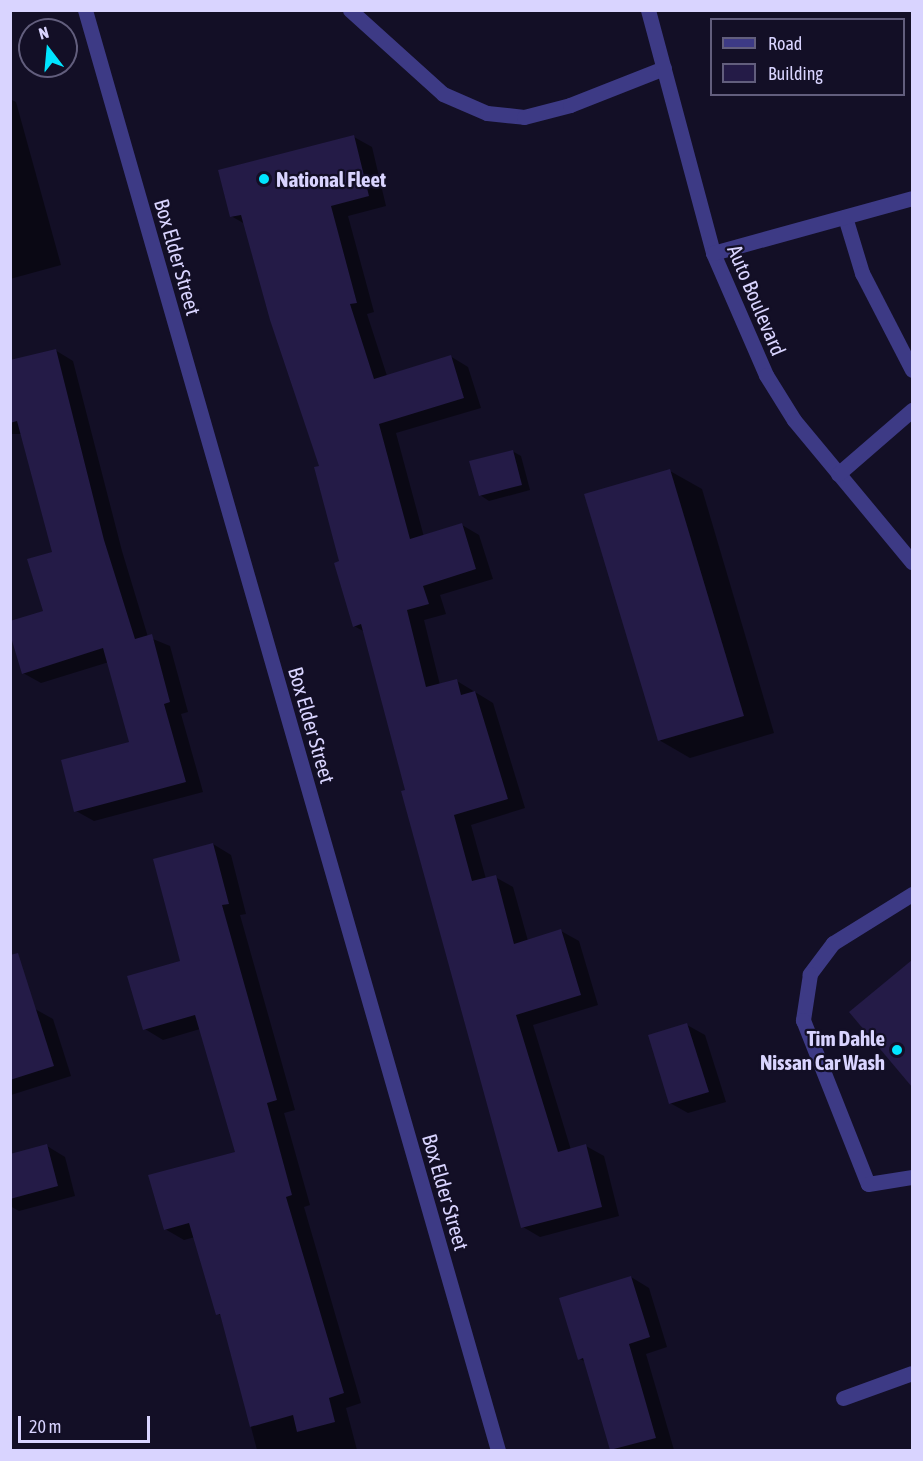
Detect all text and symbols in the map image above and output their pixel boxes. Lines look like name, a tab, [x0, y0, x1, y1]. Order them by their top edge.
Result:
north arrow	[18, 18, 78, 78]
legend	[710, 18, 905, 96]
text: N	[37, 23, 51, 43]
text: Road	[768, 33, 802, 54]
text: Building	[768, 63, 823, 84]
place label: National Fleet	[276, 166, 386, 192]
marker: National Fleet	[257, 172, 271, 186]
street label: Box Elder Street	[149, 196, 207, 318]
street label: Auto Boulevard	[722, 241, 792, 359]
street label: Box Elder Street	[283, 664, 341, 786]
place label: Tim Dahle Nissan Car Wash	[760, 1025, 885, 1075]
marker: Tim Dahle Nissan Car Wash	[890, 1043, 904, 1057]
street label: Box Elder Street	[417, 1131, 475, 1253]
scale bar	[21, 1404, 153, 1442]
text: 20 m	[29, 1416, 61, 1437]

